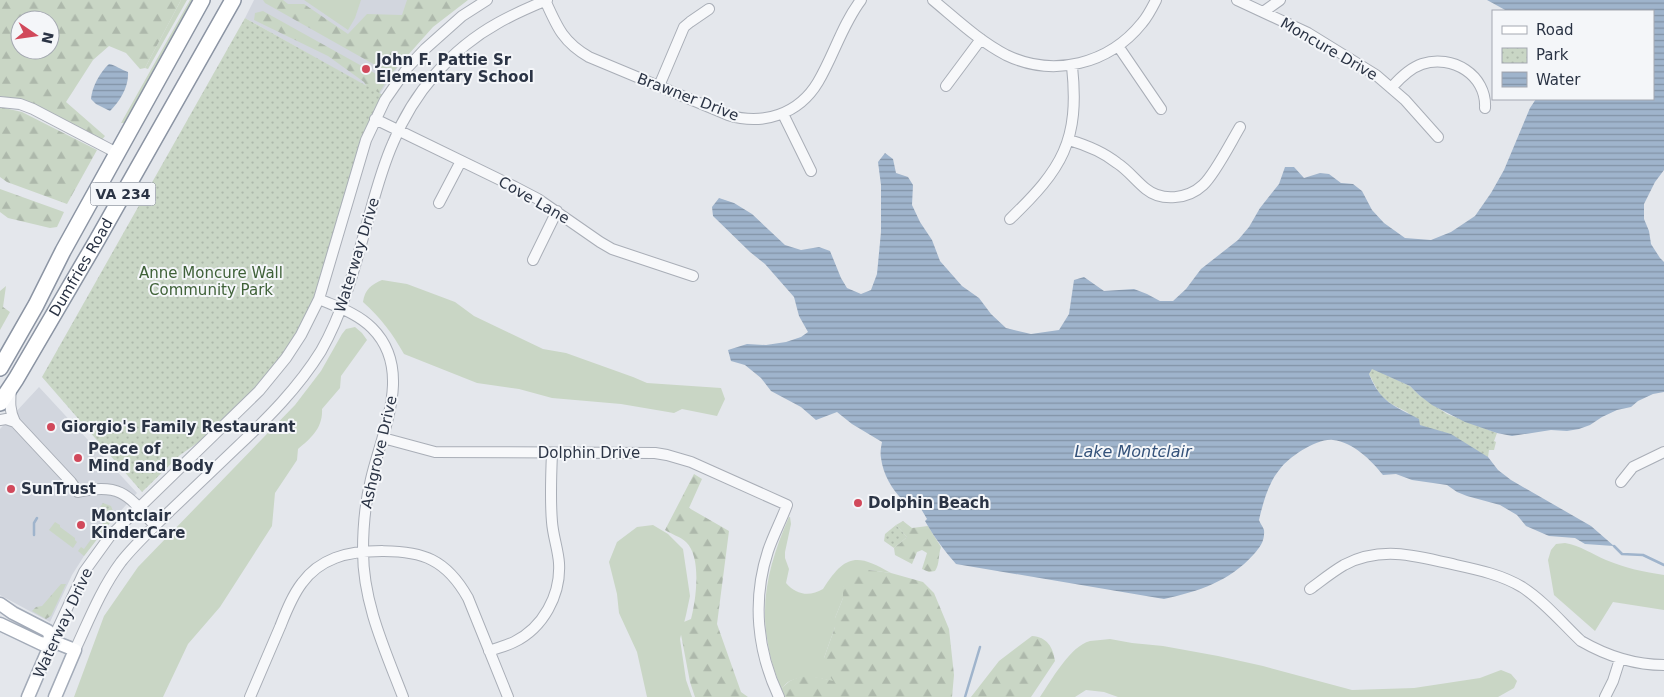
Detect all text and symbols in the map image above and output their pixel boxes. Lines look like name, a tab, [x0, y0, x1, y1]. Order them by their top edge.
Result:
north arrow	[10, 10, 60, 60]
legend	[1492, 10, 1654, 100]
street label: Moncure Drive	[1277, 14, 1381, 84]
text: Road	[1536, 21, 1574, 39]
text: N	[39, 30, 57, 45]
text: Park	[1536, 46, 1569, 64]
place label: John F. Pattie Sr Elementary School	[375, 51, 534, 86]
marker: John F. Pattie Sr Elementary School	[360, 63, 372, 75]
street label: Brawner Drive	[635, 69, 741, 125]
text: Water	[1536, 71, 1581, 89]
street label: Cove Lane	[495, 173, 573, 227]
road number: VA 234	[90, 182, 156, 205]
street label: Waterway Drive	[331, 195, 383, 315]
street label: Dumfries Road	[45, 215, 117, 320]
park label: Anne Moncure Wall Community Park	[139, 264, 283, 299]
street label: Ashgrove Drive	[357, 394, 401, 510]
place label: Giorgio's Family Restaurant	[61, 418, 295, 436]
marker: Giorgio's Family Restaurant	[45, 421, 57, 433]
place label: Peace of Mind and Body	[88, 440, 214, 475]
water label: Lake Montclair	[1075, 442, 1193, 461]
street label: Dolphin Drive	[538, 444, 640, 462]
marker: Peace of Mind and Body	[72, 452, 84, 464]
place label: SunTrust	[21, 480, 96, 498]
marker: SunTrust	[5, 483, 17, 495]
place label: Dolphin Beach	[868, 494, 990, 512]
marker: Dolphin Beach	[852, 497, 864, 509]
place label: Montclair KinderCare	[91, 507, 185, 542]
marker: Montclair KinderCare	[75, 519, 87, 531]
street label: Waterway Drive	[30, 565, 96, 681]

